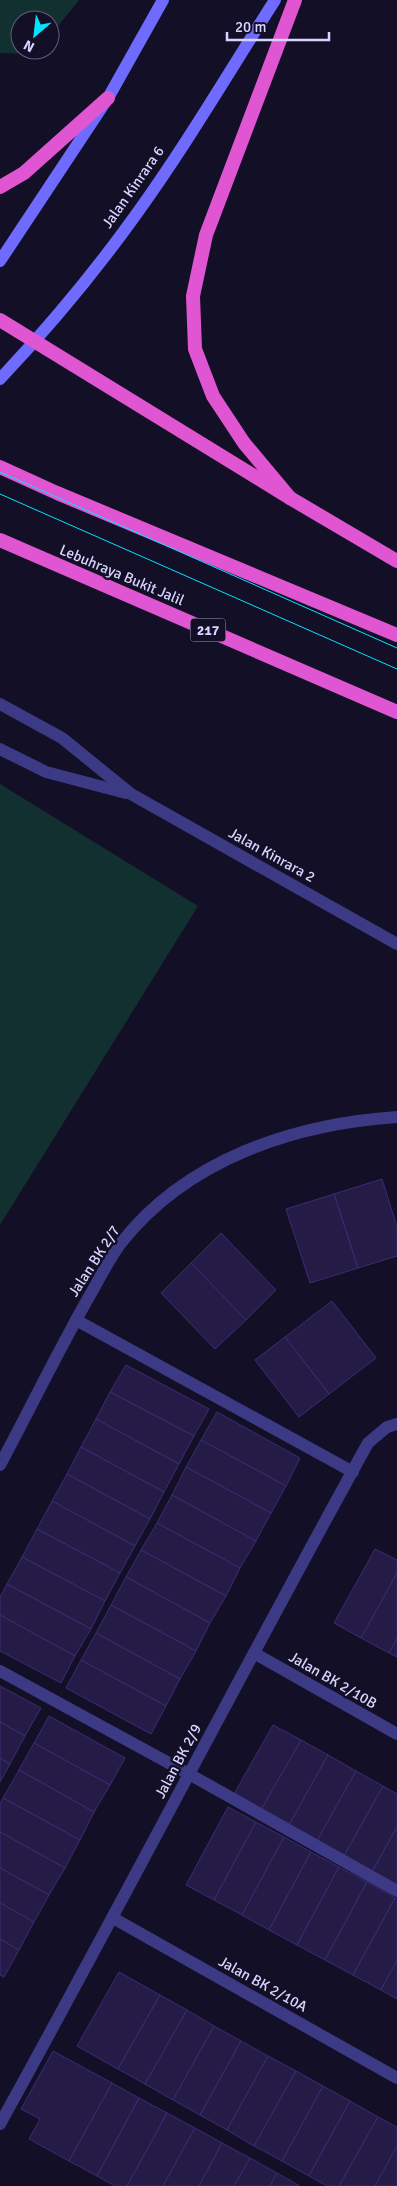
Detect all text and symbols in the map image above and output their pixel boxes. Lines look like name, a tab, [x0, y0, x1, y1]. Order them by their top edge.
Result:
north arrow	[10, 10, 60, 60]
scale bar	[227, 10, 330, 42]
text: 20 m	[235, 18, 266, 36]
text: N	[21, 36, 37, 56]
street label: Jalan Kinrara 6	[98, 142, 168, 232]
street label: Lebuhraya Bukit Jalil	[57, 541, 187, 609]
road number: 217	[190, 618, 226, 642]
street label: Jalan Kinrara 2	[226, 824, 318, 886]
street label: Jalan BK 2/7	[64, 1222, 124, 1300]
street label: Jalan BK 2/10B	[286, 1648, 380, 1712]
street label: Jalan BK 2/9	[151, 1721, 205, 1801]
street label: Jalan BK 2/10A	[216, 1952, 310, 2016]

